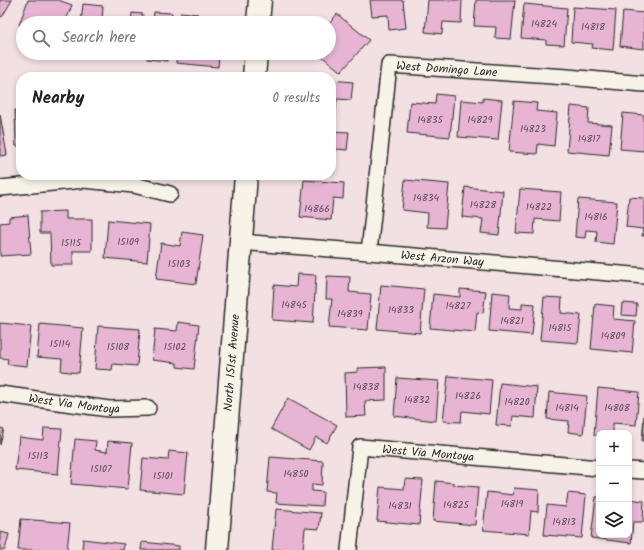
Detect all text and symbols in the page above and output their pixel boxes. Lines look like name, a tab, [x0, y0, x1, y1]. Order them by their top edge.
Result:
search box	[16, 16, 336, 60]
house number: 14824	[531, 16, 557, 32]
house number: 14818	[581, 19, 606, 35]
text: Search here	[62, 26, 136, 50]
icon: search	[30, 27, 52, 49]
street label: West Domingo Lane	[396, 57, 499, 82]
text: Nearby	[32, 85, 84, 112]
text: 0 results	[273, 88, 320, 109]
house number: 14835	[417, 112, 444, 128]
house number: 14829	[467, 112, 493, 128]
house number: 14823	[520, 121, 546, 137]
house number: 14817	[578, 131, 601, 147]
house number: 14834	[413, 190, 439, 206]
house number: 14828	[470, 197, 497, 213]
house number: 14822	[526, 199, 552, 215]
house number: 14866	[304, 201, 330, 217]
house number: 14816	[584, 209, 608, 225]
house number: 15109	[117, 234, 139, 250]
house number: 15115	[61, 235, 82, 251]
street label: West Arzon Way	[400, 246, 485, 272]
house number: 15103	[168, 256, 190, 272]
house number: 14845	[281, 297, 307, 313]
house number: 14827	[445, 298, 471, 314]
house number: 14833	[388, 302, 414, 318]
house number: 14839	[337, 306, 363, 322]
street label: North 151st Avenue	[219, 313, 245, 412]
house number: 14821	[500, 313, 524, 329]
house number: 14815	[548, 320, 572, 336]
house number: 14809	[601, 328, 625, 344]
house number: 15114	[50, 336, 71, 352]
house number: 15108	[107, 339, 130, 355]
house number: 15102	[164, 339, 186, 355]
house number: 14838	[353, 379, 380, 395]
house number: 14826	[455, 388, 481, 404]
street label: West Via Montoya	[27, 389, 120, 419]
house number: 14832	[404, 392, 430, 408]
house number: 14820	[504, 394, 530, 410]
house number: 14814	[555, 400, 579, 416]
house number: 14808	[604, 400, 631, 416]
map controls	[596, 430, 632, 538]
button: +	[596, 430, 632, 466]
street label: West Via Montoya	[382, 440, 475, 467]
house number: 15113	[28, 448, 49, 464]
house number: 15107	[90, 461, 112, 477]
house number: 14850	[283, 466, 309, 482]
button: −	[596, 466, 632, 502]
house number: 15101	[153, 468, 173, 484]
house number: 14819	[501, 496, 523, 512]
house number: 14825	[443, 497, 470, 513]
house number: 14831	[388, 498, 412, 514]
button: layers	[596, 502, 632, 538]
house number: 14813	[552, 514, 576, 530]

